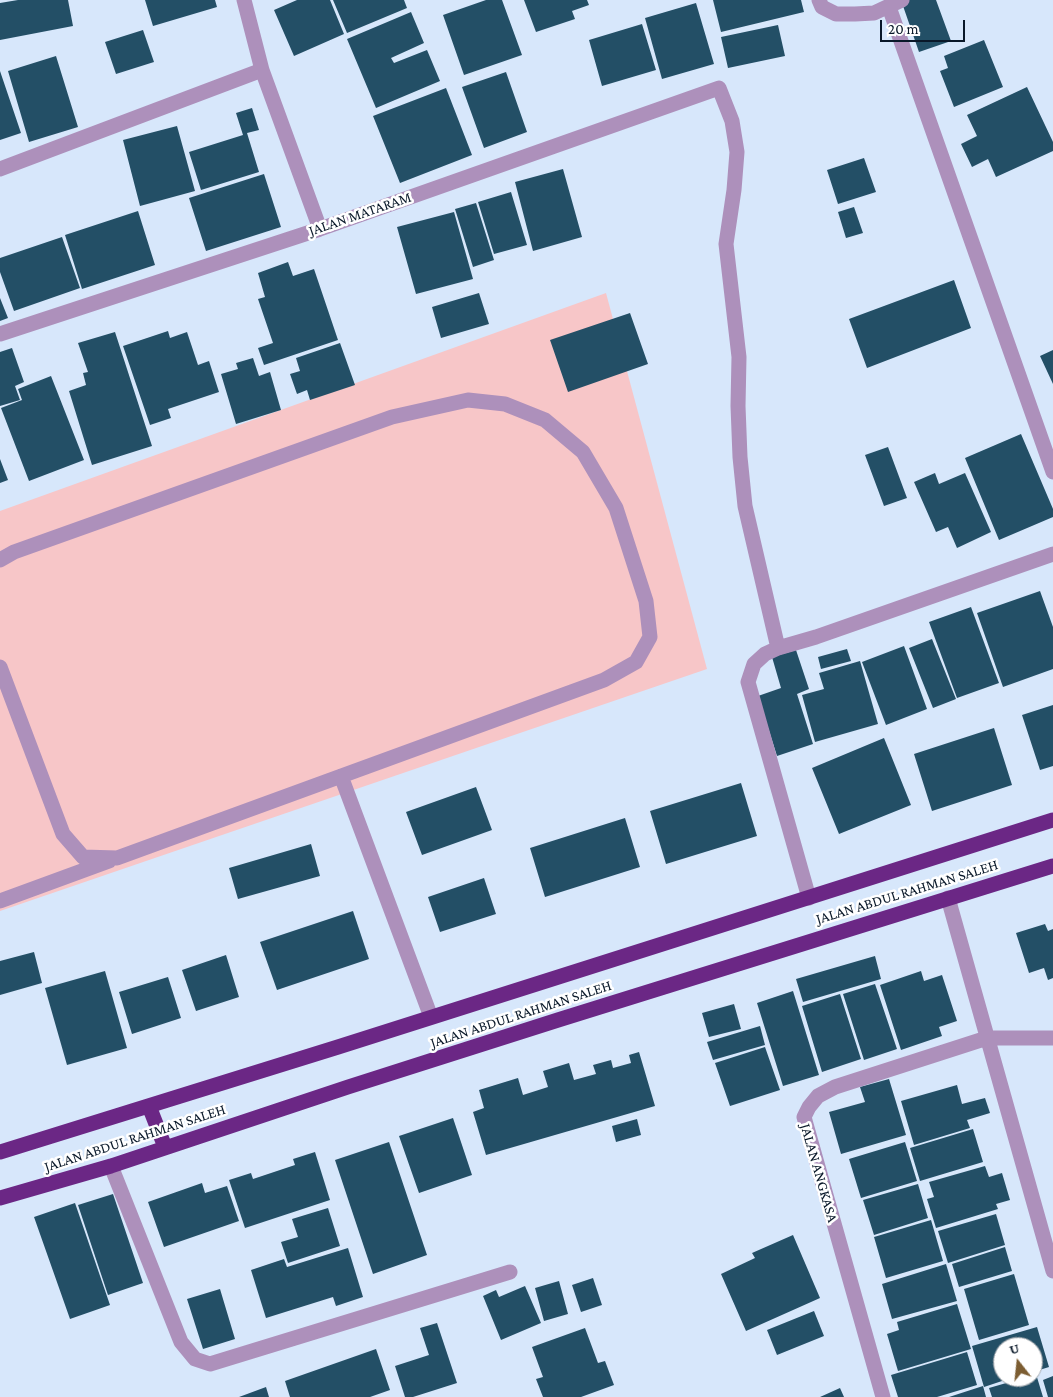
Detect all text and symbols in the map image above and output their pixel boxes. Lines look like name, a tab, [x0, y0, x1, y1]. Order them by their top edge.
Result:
scale bar	[883, 10, 968, 42]
text: 20 m	[888, 21, 919, 37]
street label: JALAN MATARAM	[306, 188, 414, 240]
street label: JALAN ABDUL RAHMAN SALEH	[814, 856, 1000, 928]
street label: JALAN ABDUL RAHMAN SALEH	[428, 976, 614, 1052]
street label: JALAN ABDUL RAHMAN SALEH	[42, 1100, 228, 1176]
street label: JALAN ANGKASA	[796, 1122, 842, 1224]
north arrow	[993, 1337, 1043, 1387]
text: U	[1007, 1340, 1021, 1358]

